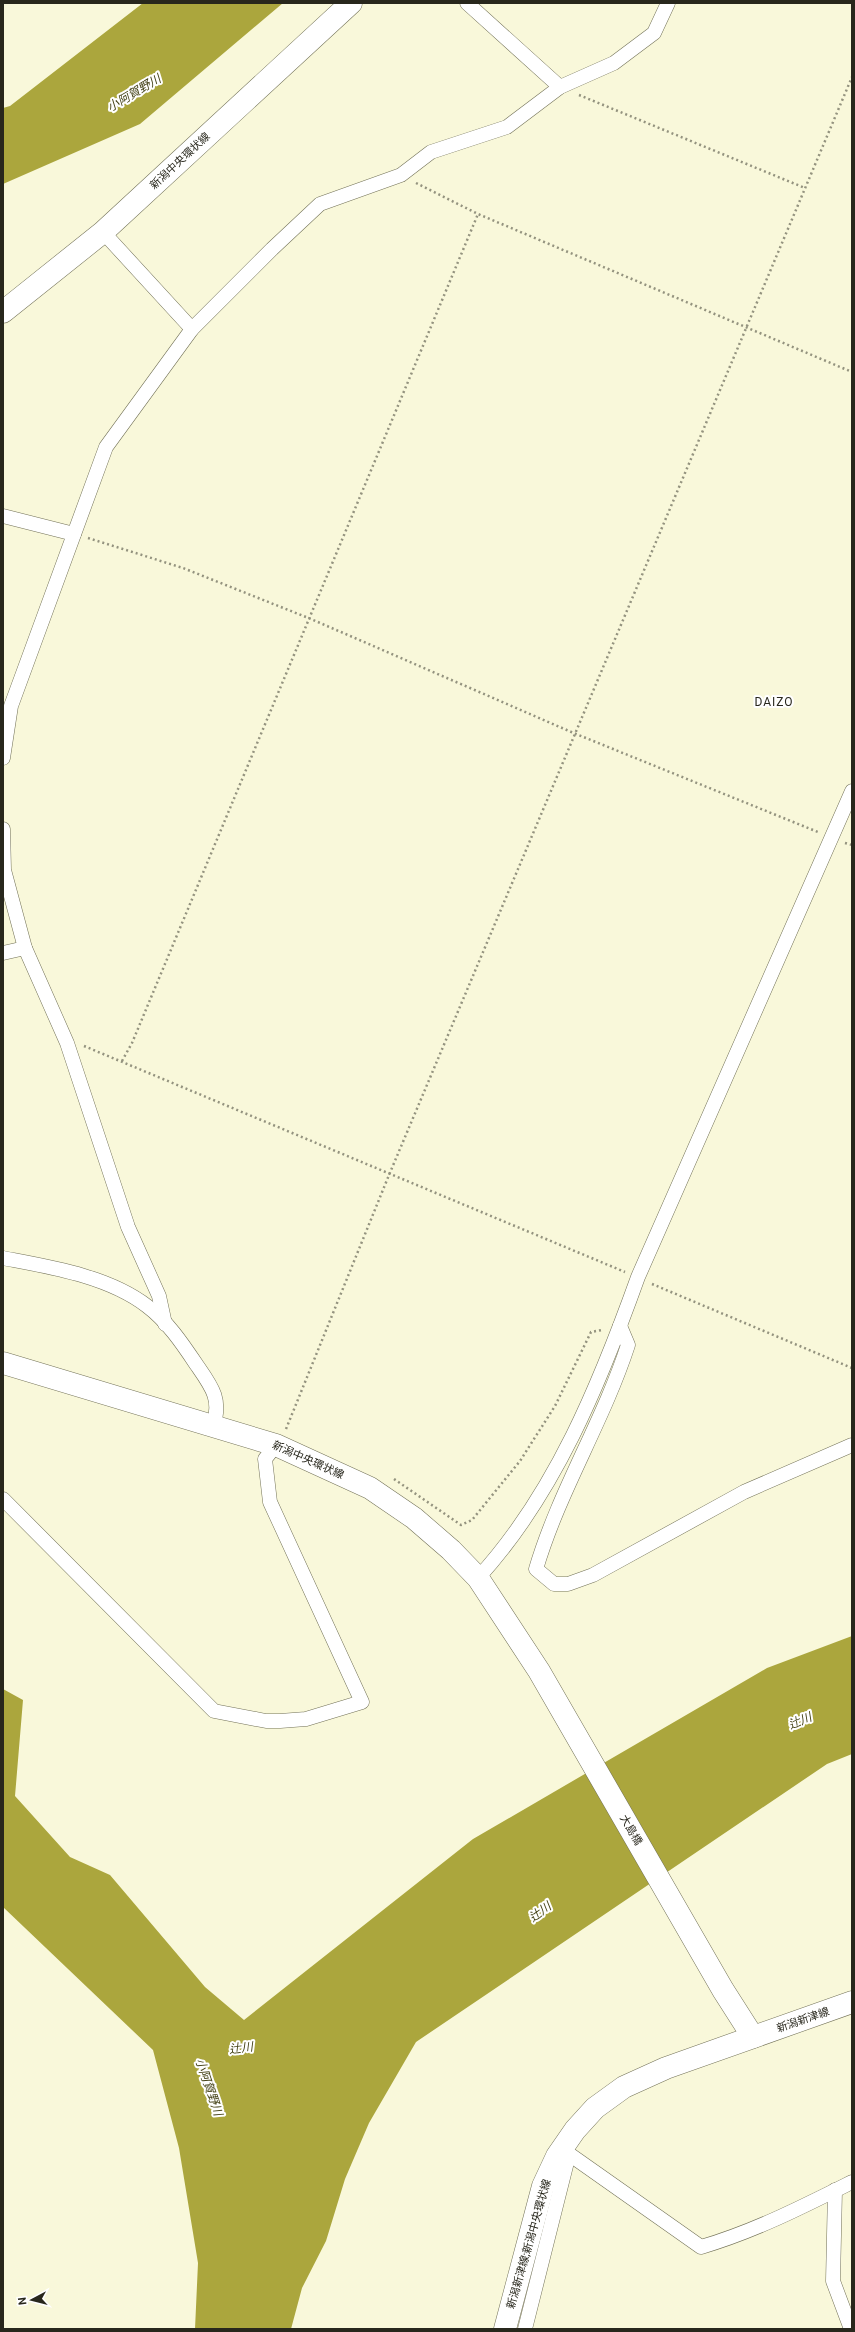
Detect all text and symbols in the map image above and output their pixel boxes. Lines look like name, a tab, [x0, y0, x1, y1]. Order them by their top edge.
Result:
water label: 小阿賀野川	[105, 71, 165, 114]
street label: 新潟中央環状線	[147, 130, 213, 192]
district label: DAIZO	[754, 695, 794, 709]
street label: 新潟中央環状線	[270, 1438, 346, 1482]
water label: 辻川	[786, 1709, 816, 1732]
street label: 大島橋	[617, 1812, 645, 1848]
water label: 辻川	[526, 1898, 555, 1925]
street label: 新潟新津線	[775, 2005, 831, 2035]
water label: 辻川	[228, 2039, 256, 2056]
water label: 小阿賀野川	[193, 2056, 226, 2120]
street label: 新潟新津線;新潟中央環状線	[504, 2178, 554, 2310]
north arrow	[12, 2280, 52, 2320]
text: N	[16, 2296, 29, 2306]

